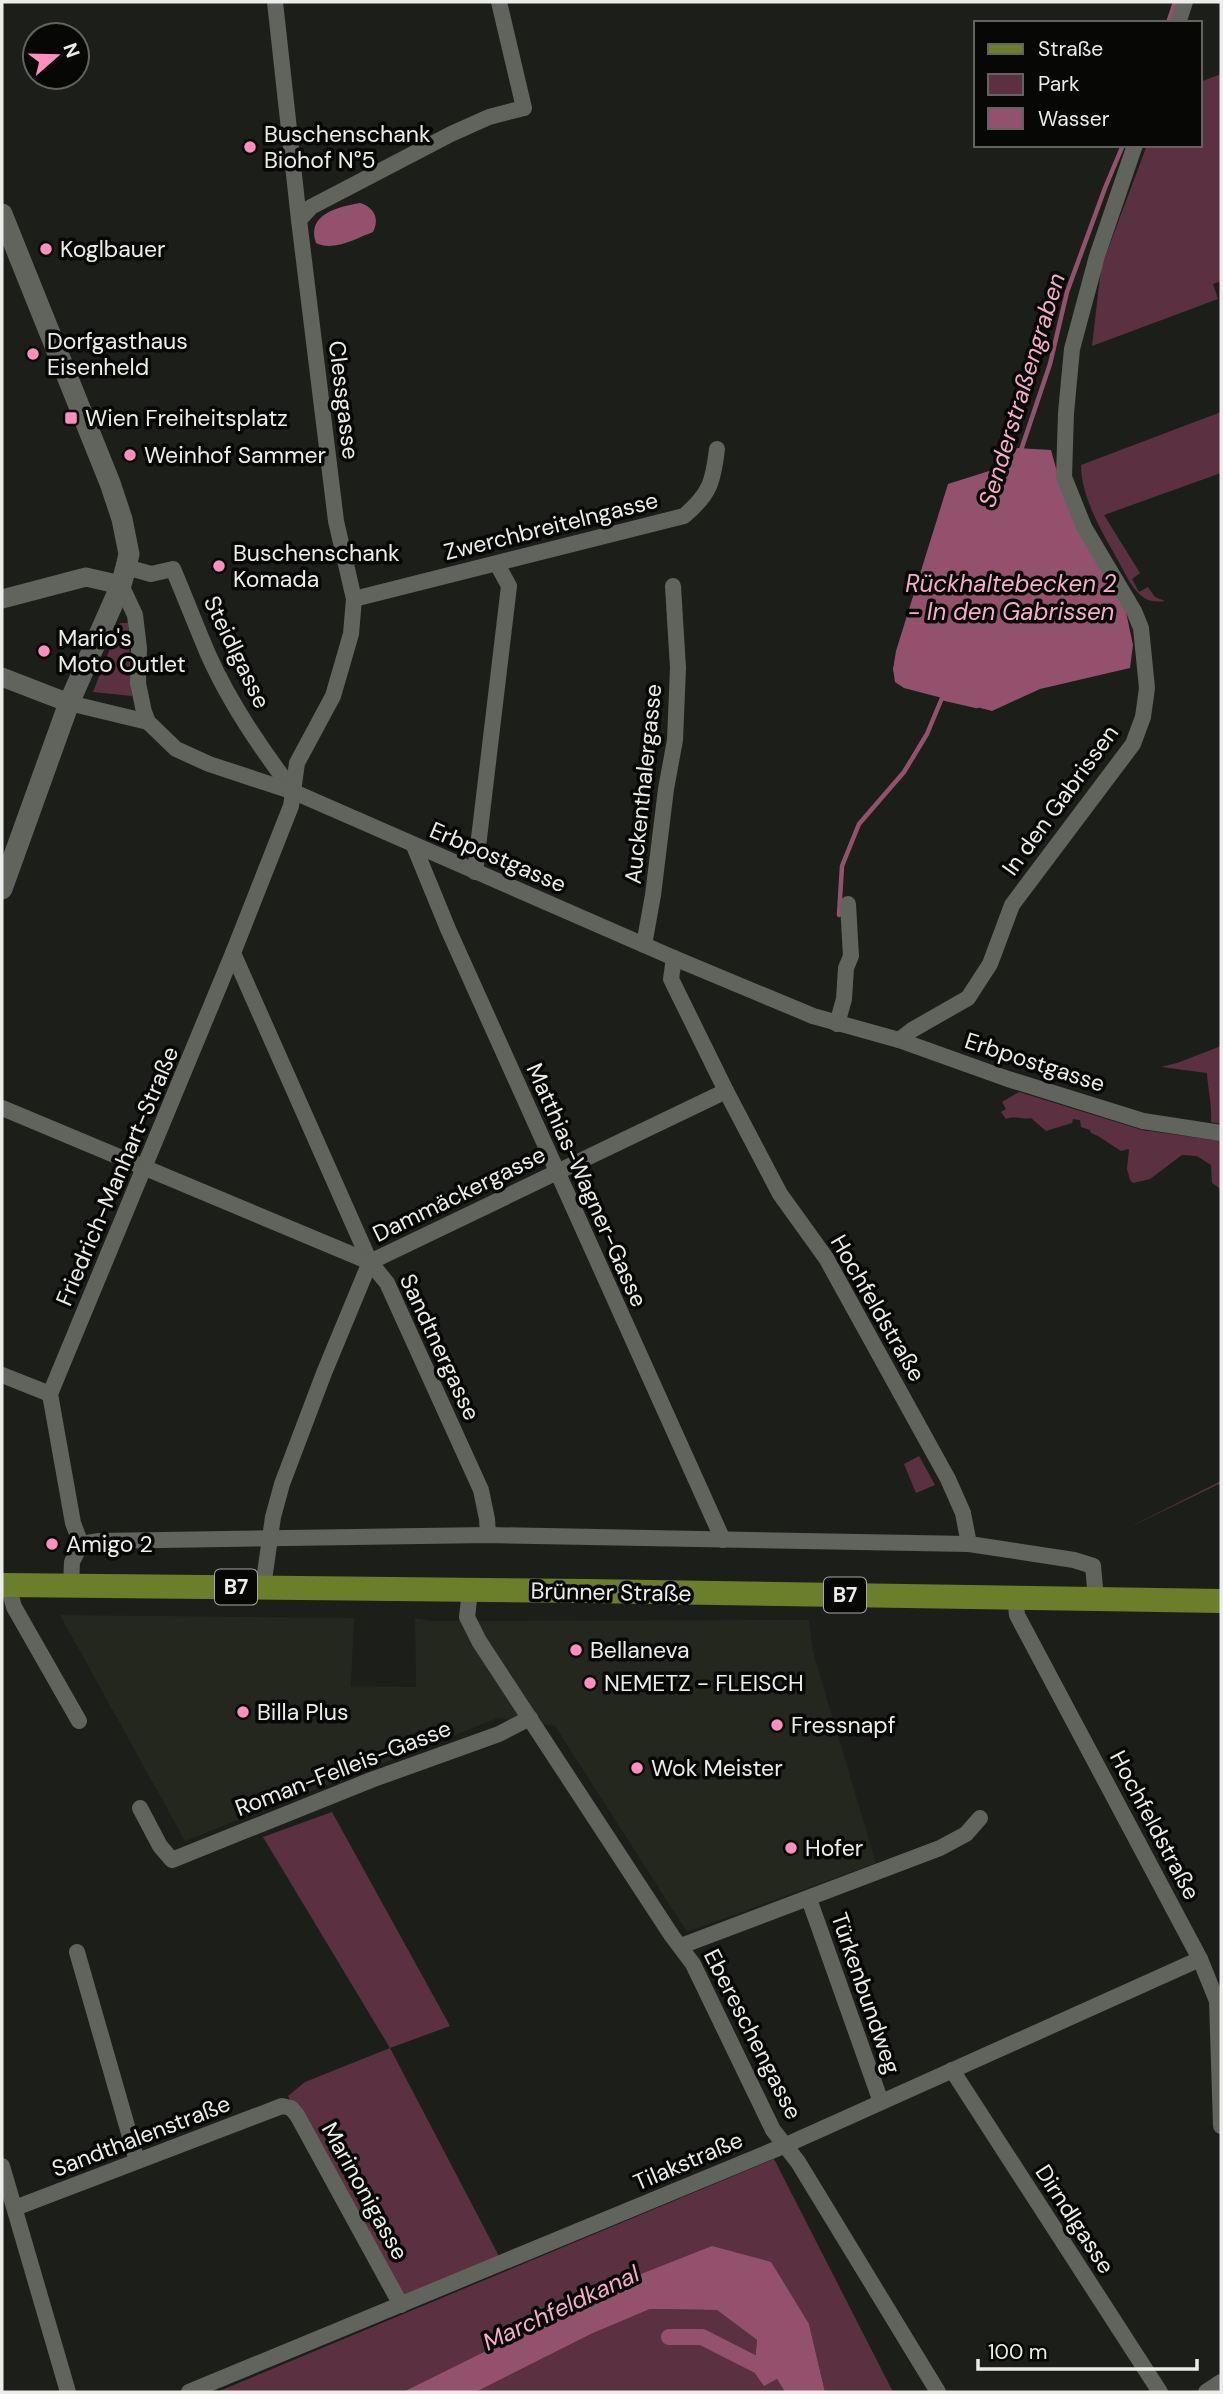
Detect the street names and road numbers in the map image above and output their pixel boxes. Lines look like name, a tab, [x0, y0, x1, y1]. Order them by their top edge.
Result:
street label: Clessgasse	[322, 339, 366, 461]
street label: Zwerchbreitelngasse	[441, 485, 661, 567]
street label: Steidlgasse	[197, 591, 277, 713]
street label: Auckenthalergasse	[618, 682, 668, 886]
street label: In den Gabrissen	[995, 719, 1125, 881]
street label: Erbpostgasse	[425, 815, 571, 899]
street label: Erbpostgasse	[961, 1025, 1109, 1099]
street label: Friedrich-Manhart-Straße	[49, 1042, 185, 1310]
street label: Matthias-Wagner-Gasse	[520, 1058, 654, 1312]
street label: Dammäckergasse	[368, 1139, 550, 1249]
street label: Hochfeldstraße	[824, 1229, 932, 1387]
street label: Sandtnergasse	[393, 1269, 487, 1425]
road number: B7	[215, 1570, 257, 1604]
street label: Brünner Straße	[530, 1576, 692, 1608]
road number: B7	[824, 1578, 866, 1612]
street label: Roman-Felleis-Gasse	[231, 1713, 455, 1823]
street label: Hochfeldstraße	[1103, 1745, 1207, 1905]
street label: Türkenbundweg	[824, 1908, 908, 2078]
street label: Ebereschengasse	[697, 1944, 809, 2124]
street label: Sandthalenstraße	[48, 2088, 234, 2184]
street label: Marinonigasse	[315, 2117, 415, 2265]
street label: Tilakstraße	[629, 2125, 747, 2197]
street label: Dirndlgasse	[1029, 2159, 1121, 2279]

